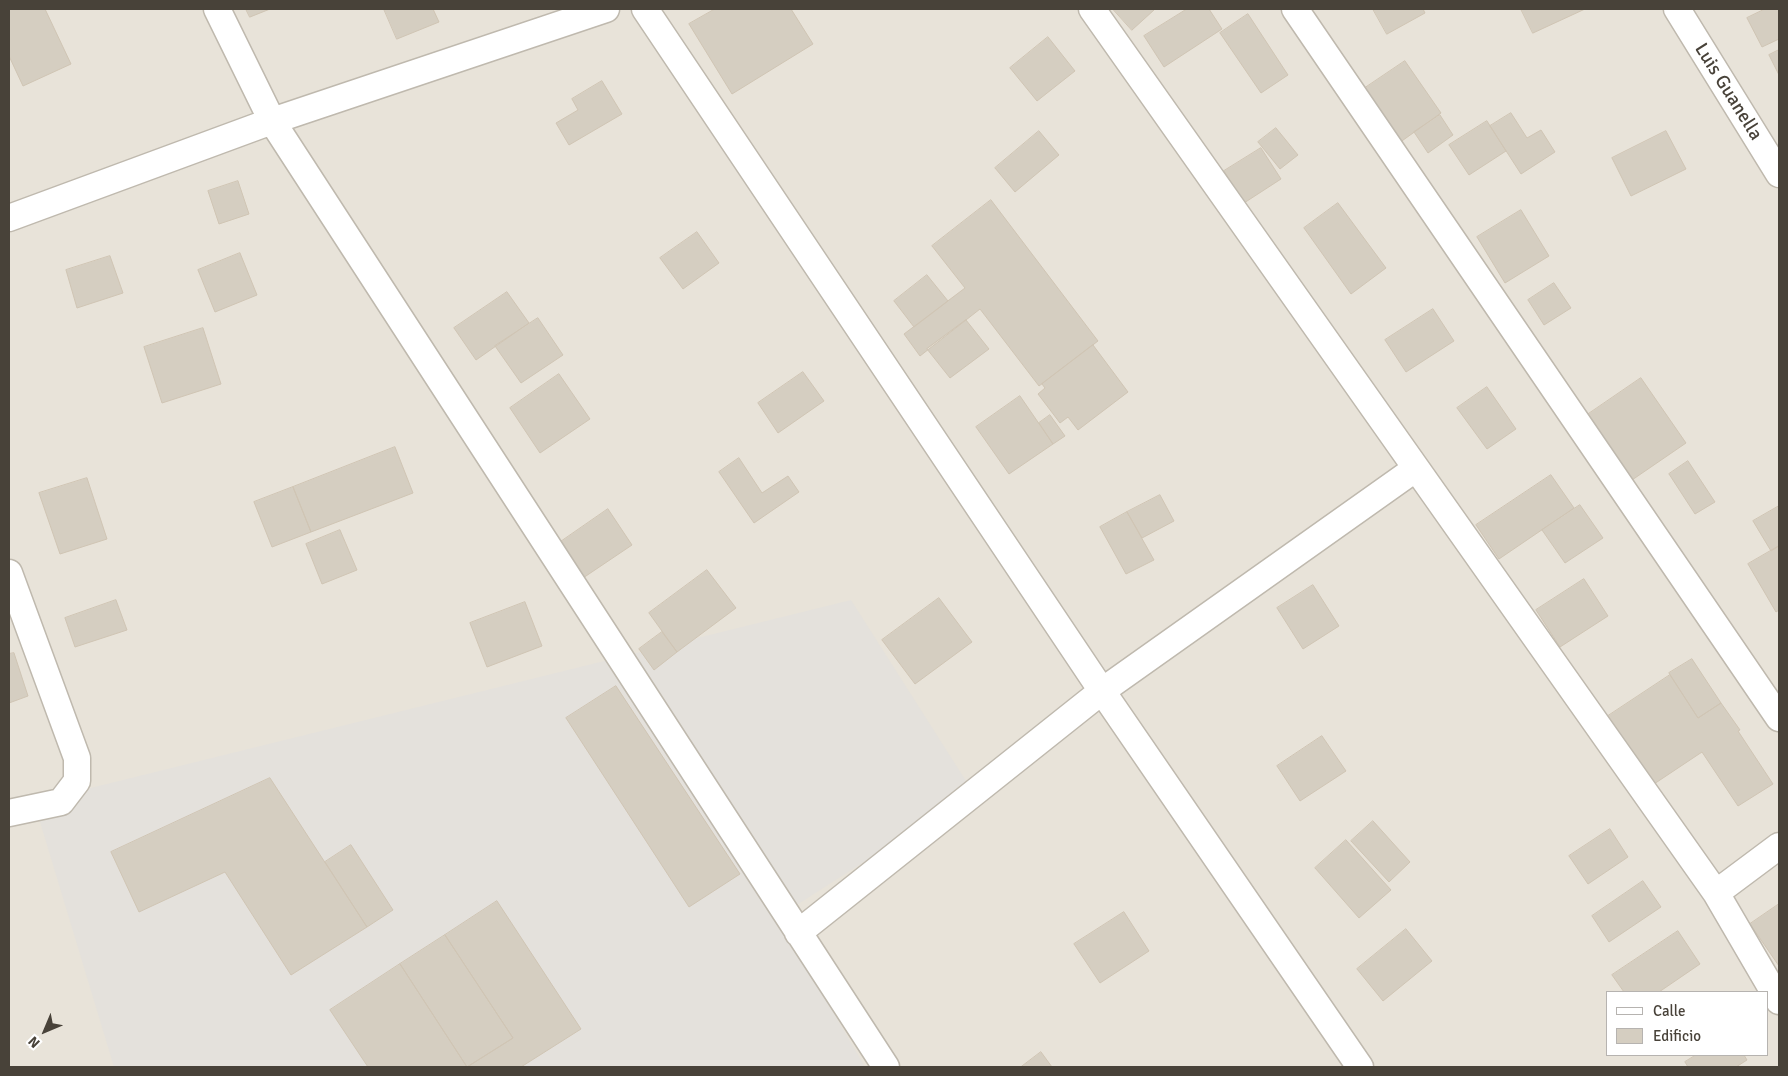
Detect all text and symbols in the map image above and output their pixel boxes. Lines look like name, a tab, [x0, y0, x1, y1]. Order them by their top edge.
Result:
street label: Luis Guanella	[1689, 39, 1767, 145]
legend	[1606, 991, 1768, 1056]
text: Calle	[1653, 1002, 1686, 1020]
north arrow	[20, 1006, 70, 1056]
text: Edificio	[1653, 1027, 1701, 1045]
text: N	[25, 1033, 43, 1051]

